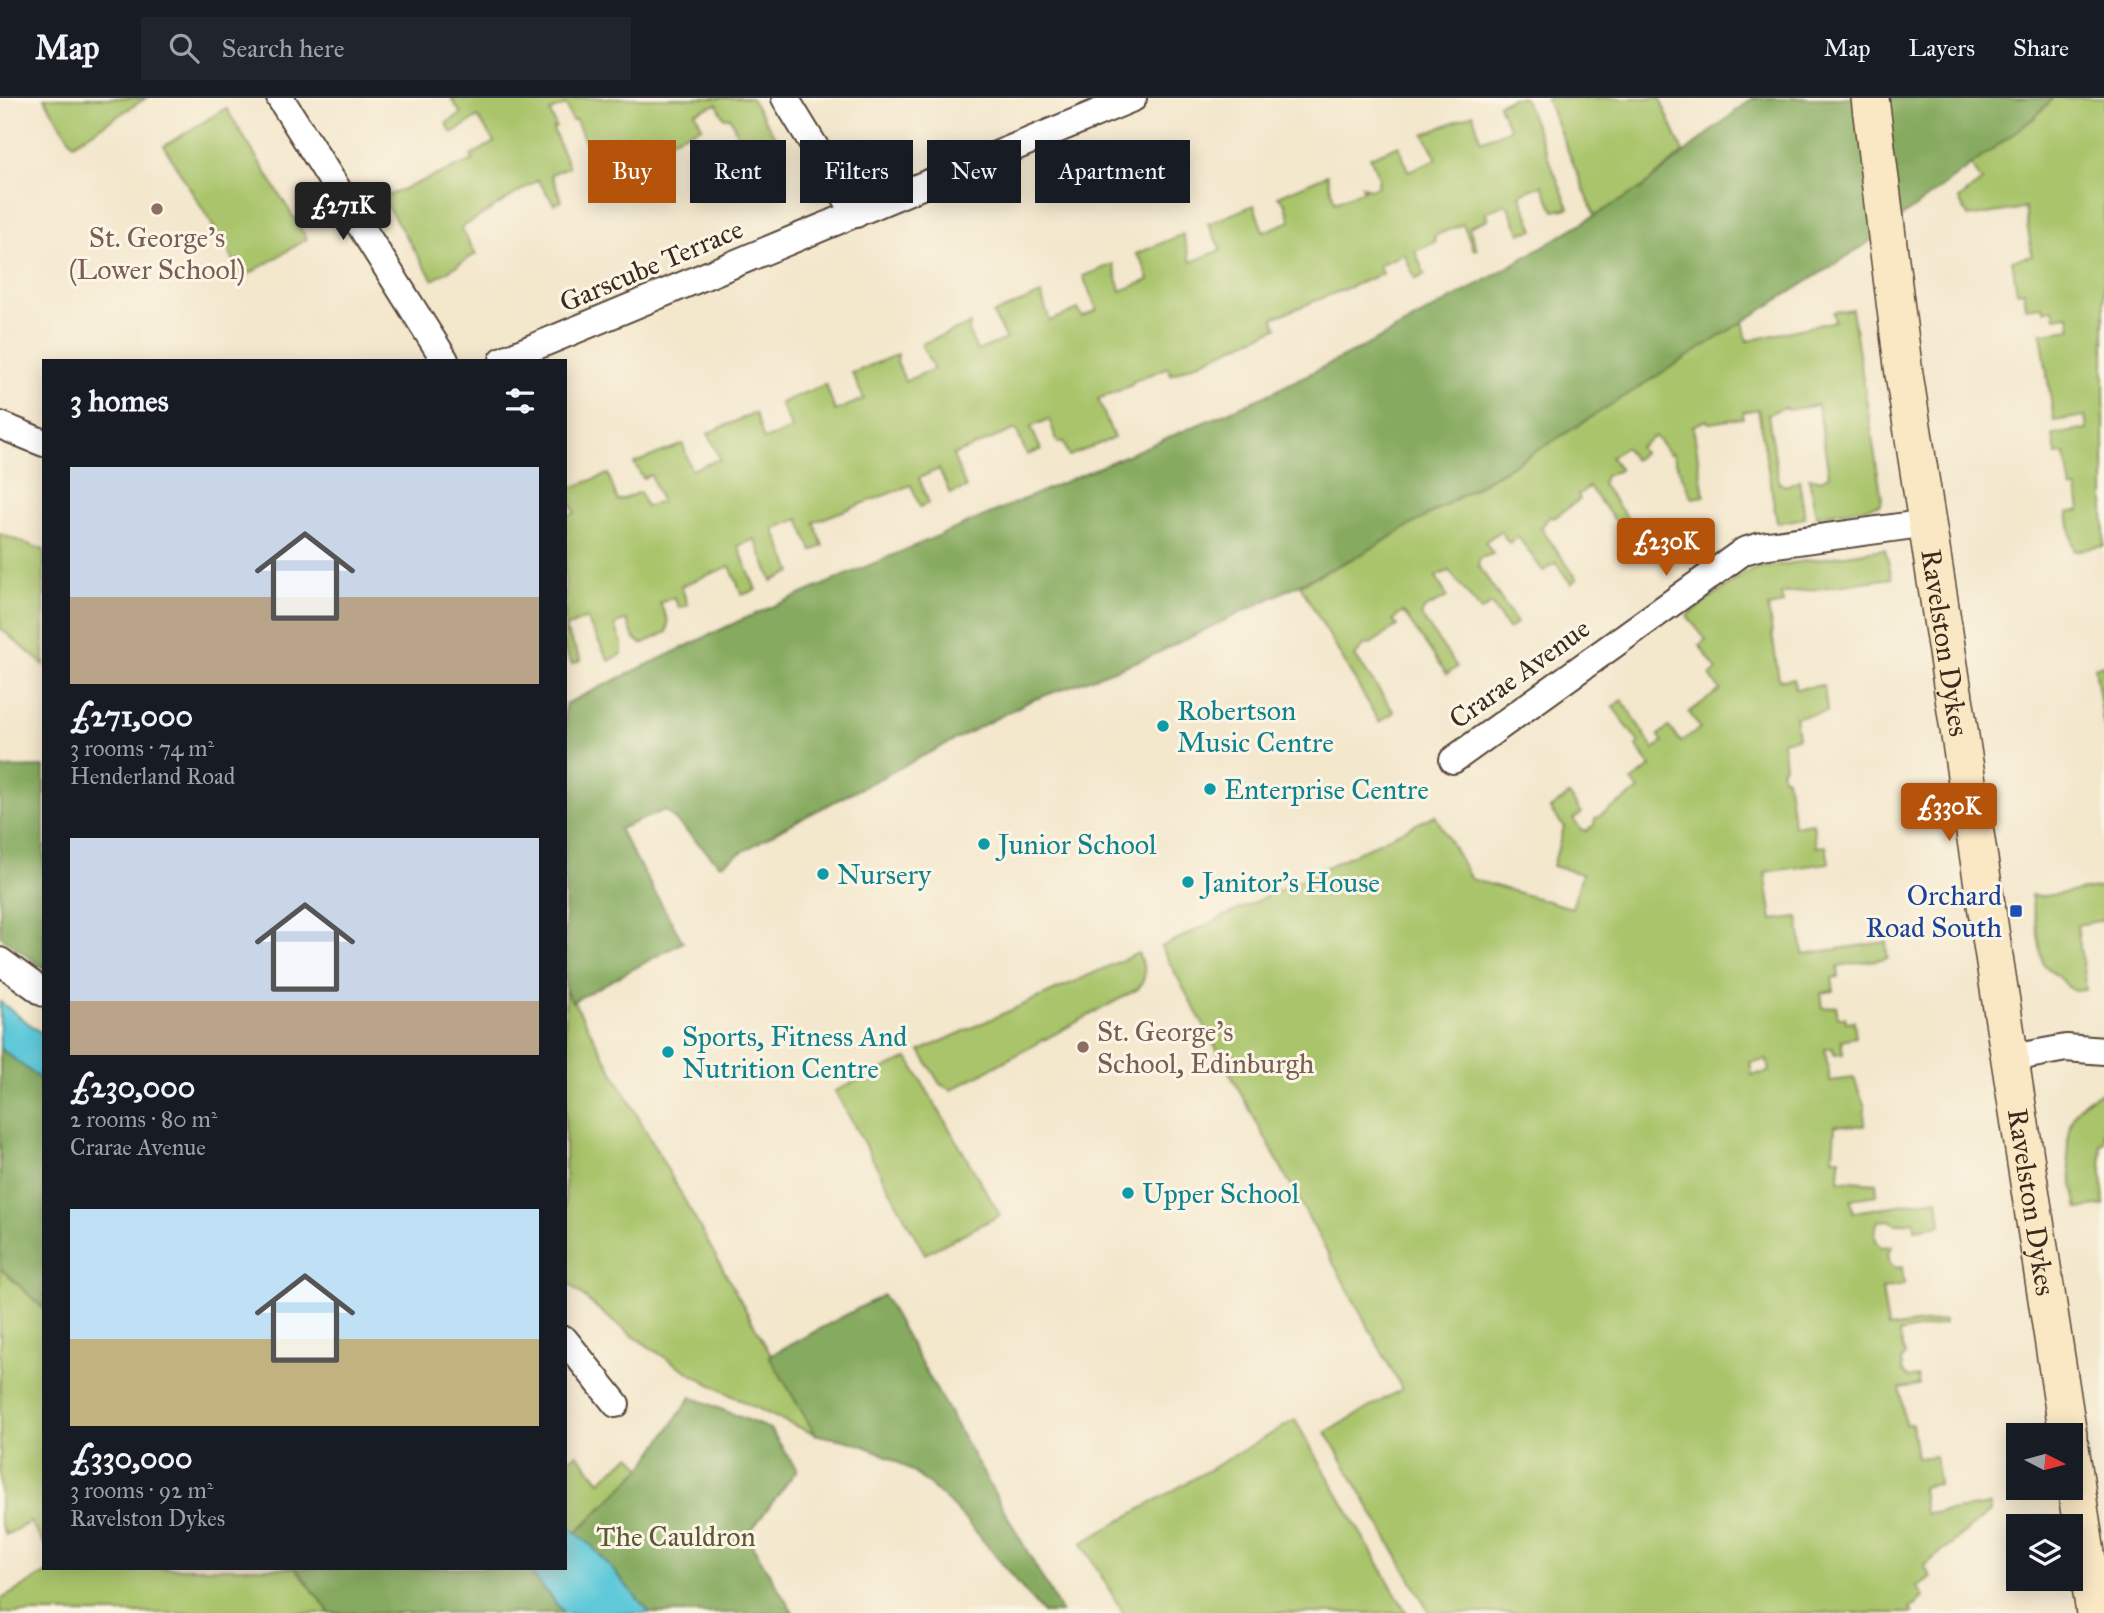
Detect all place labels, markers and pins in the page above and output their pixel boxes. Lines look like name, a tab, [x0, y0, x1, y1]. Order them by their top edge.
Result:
pin: £271K	[294, 183, 392, 242]
marker: St. George's (Lower School)	[149, 201, 165, 217]
place label: St. George's (Lower School)	[69, 220, 245, 287]
pin: £230K	[1617, 518, 1715, 578]
place label: Robertson Music Centre	[1177, 693, 1334, 760]
marker: Robertson Music Centre	[1155, 718, 1171, 734]
place label: Enterprise Centre	[1224, 772, 1429, 807]
marker: Enterprise Centre	[1202, 781, 1218, 797]
pin: £330K	[1900, 784, 1998, 843]
place label: Junior School	[995, 827, 1157, 862]
marker: Junior School	[976, 836, 992, 852]
place label: Nursery	[837, 857, 932, 892]
place label: Janitor's House	[1199, 865, 1380, 900]
marker: Nursery	[815, 866, 831, 882]
marker: Janitor's House	[1180, 874, 1196, 890]
place label: Orchard Road South	[1865, 878, 2002, 945]
marker: Orchard Road South	[2008, 903, 2024, 919]
place label: St. George's School, Edinburgh	[1097, 1014, 1315, 1081]
place label: Sports, Fitness And Nutrition Centre	[682, 1019, 907, 1086]
marker: St. George's School, Edinburgh	[1075, 1039, 1091, 1055]
marker: Sports, Fitness And Nutrition Centre	[660, 1044, 676, 1060]
place label: Upper School	[1142, 1176, 1300, 1211]
marker: Upper School	[1120, 1185, 1136, 1201]

